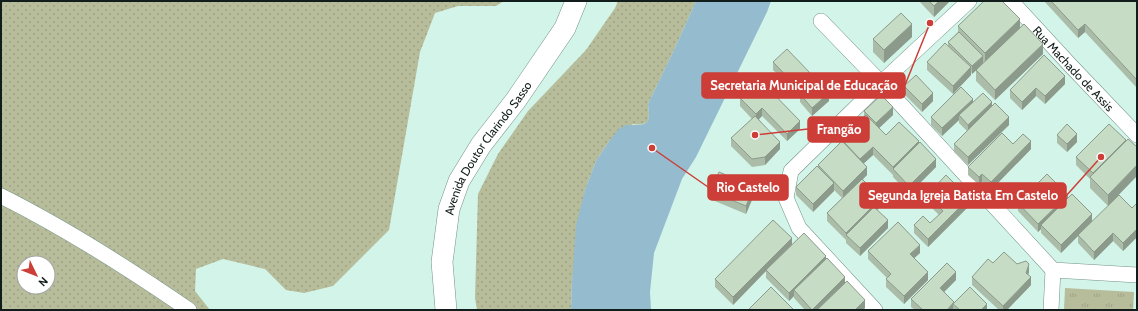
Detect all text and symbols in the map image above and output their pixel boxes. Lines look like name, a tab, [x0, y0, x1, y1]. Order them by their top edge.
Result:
street label: Rua Machado de Assis	[1030, 23, 1117, 114]
callout: Secretaria Municipal de Educação	[702, 73, 905, 98]
text: Secretaria Municipal de Educação	[710, 77, 898, 93]
street label: Avenida Doutor Clarindo Sasso	[441, 78, 535, 216]
callout: Frangão	[808, 117, 869, 142]
text: Frangão	[817, 121, 862, 137]
callout: Rio Castelo	[708, 175, 788, 200]
text: Rio Castelo	[716, 179, 780, 195]
callout: Segunda Igreja Batista Em Castelo	[860, 183, 1066, 208]
text: Segunda Igreja Batista Em Castelo	[868, 187, 1059, 203]
north arrow	[16, 255, 56, 295]
text: N	[36, 274, 51, 289]

